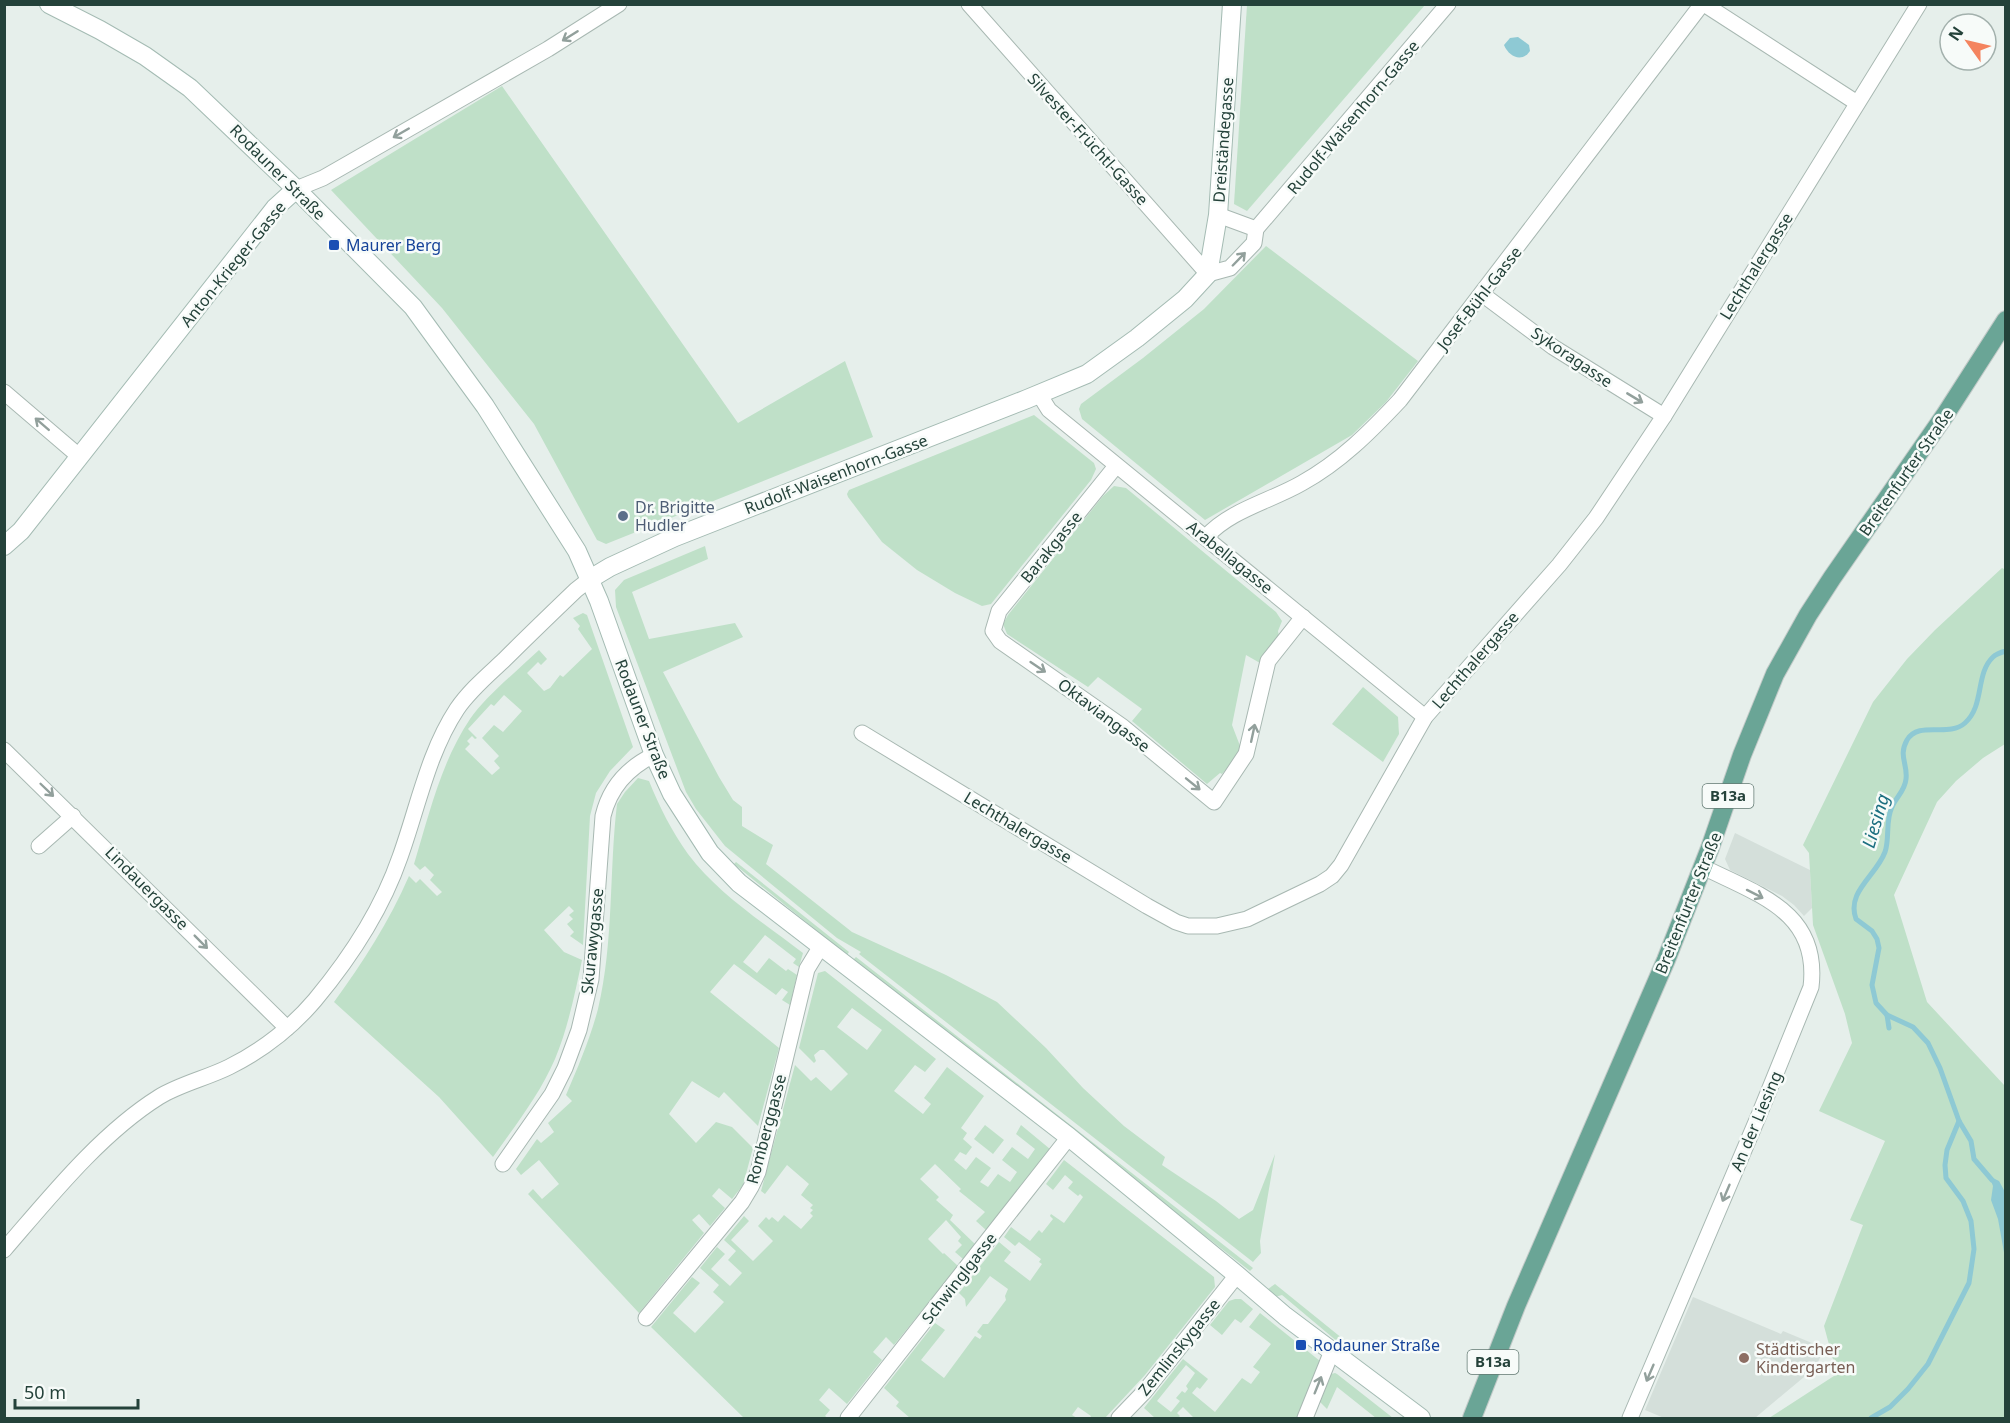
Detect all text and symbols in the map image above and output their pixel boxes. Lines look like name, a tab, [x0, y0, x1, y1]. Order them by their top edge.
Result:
north arrow	[1938, 12, 1998, 72]
text: N	[1943, 22, 1968, 45]
one-way arrow	[562, 30, 579, 42]
street label: Rudolf-Waisenhorn-Gasse	[1282, 35, 1424, 199]
street label: Silvester-Früchtl-Gasse	[1023, 68, 1153, 210]
street label: Dreiständegasse	[1208, 77, 1238, 203]
street label: Rodauner Straße	[225, 119, 331, 225]
one-way arrow	[393, 127, 410, 139]
street label: Anton-Krieger-Gasse	[175, 197, 291, 331]
street label: Lechthalergasse	[1714, 208, 1798, 324]
place label: Maurer Berg	[346, 234, 441, 256]
marker: Maurer Berg	[327, 238, 341, 252]
street label: Josef-Bühl-Gasse	[1430, 242, 1526, 356]
one-way arrow	[1231, 251, 1246, 266]
street label: Sykoragasse	[1527, 322, 1617, 392]
one-way arrow	[1626, 393, 1643, 405]
street label: Breitenfurter Straße	[1854, 404, 1958, 540]
one-way arrow	[35, 417, 50, 431]
street label: Rudolf-Waisenhorn-Gasse	[741, 429, 931, 519]
place label: Dr. Brigitte Hudler	[635, 496, 715, 536]
street label: Barakgasse	[1015, 507, 1087, 587]
marker: Dr. Brigitte Hudler	[616, 509, 630, 523]
street label: Arabellagasse	[1182, 515, 1278, 599]
street label: Lechthalergasse	[1427, 607, 1523, 713]
street label: Rodauner Straße	[610, 656, 676, 782]
one-way arrow	[1029, 661, 1046, 673]
street label: Oktaviangasse	[1053, 673, 1155, 757]
one-way arrow	[1247, 724, 1259, 743]
one-way arrow	[1185, 778, 1201, 791]
one-way arrow	[39, 783, 54, 798]
road number: B13a	[1702, 784, 1754, 808]
street label: Lechthalergasse	[960, 786, 1076, 868]
water label: Liesing	[1856, 791, 1894, 851]
street label: Breitenfurter Straße	[1650, 829, 1726, 977]
street label: Lindauergasse	[100, 841, 194, 935]
street label: Skurawygasse	[575, 887, 609, 995]
one-way arrow	[1746, 888, 1763, 900]
one-way arrow	[193, 934, 208, 949]
street label: An der Liesing	[1725, 1067, 1787, 1175]
street label: Romberggasse	[741, 1072, 791, 1186]
one-way arrow	[1720, 1183, 1731, 1202]
street label: Schwinglgasse	[916, 1228, 1002, 1328]
street label: Zemlinskygasse	[1133, 1294, 1225, 1400]
place label: Rodauner Straße	[1313, 1334, 1440, 1356]
marker: Rodauner Straße	[1294, 1338, 1308, 1352]
place label: Städtischer Kindergarten	[1756, 1338, 1855, 1378]
road number: B13a	[1468, 1350, 1518, 1374]
marker: Städtischer Kindergarten	[1737, 1351, 1751, 1365]
one-way arrow	[1644, 1363, 1655, 1381]
scale bar	[15, 1372, 138, 1410]
one-way arrow	[1314, 1376, 1325, 1395]
text: 50 m	[24, 1380, 66, 1404]

